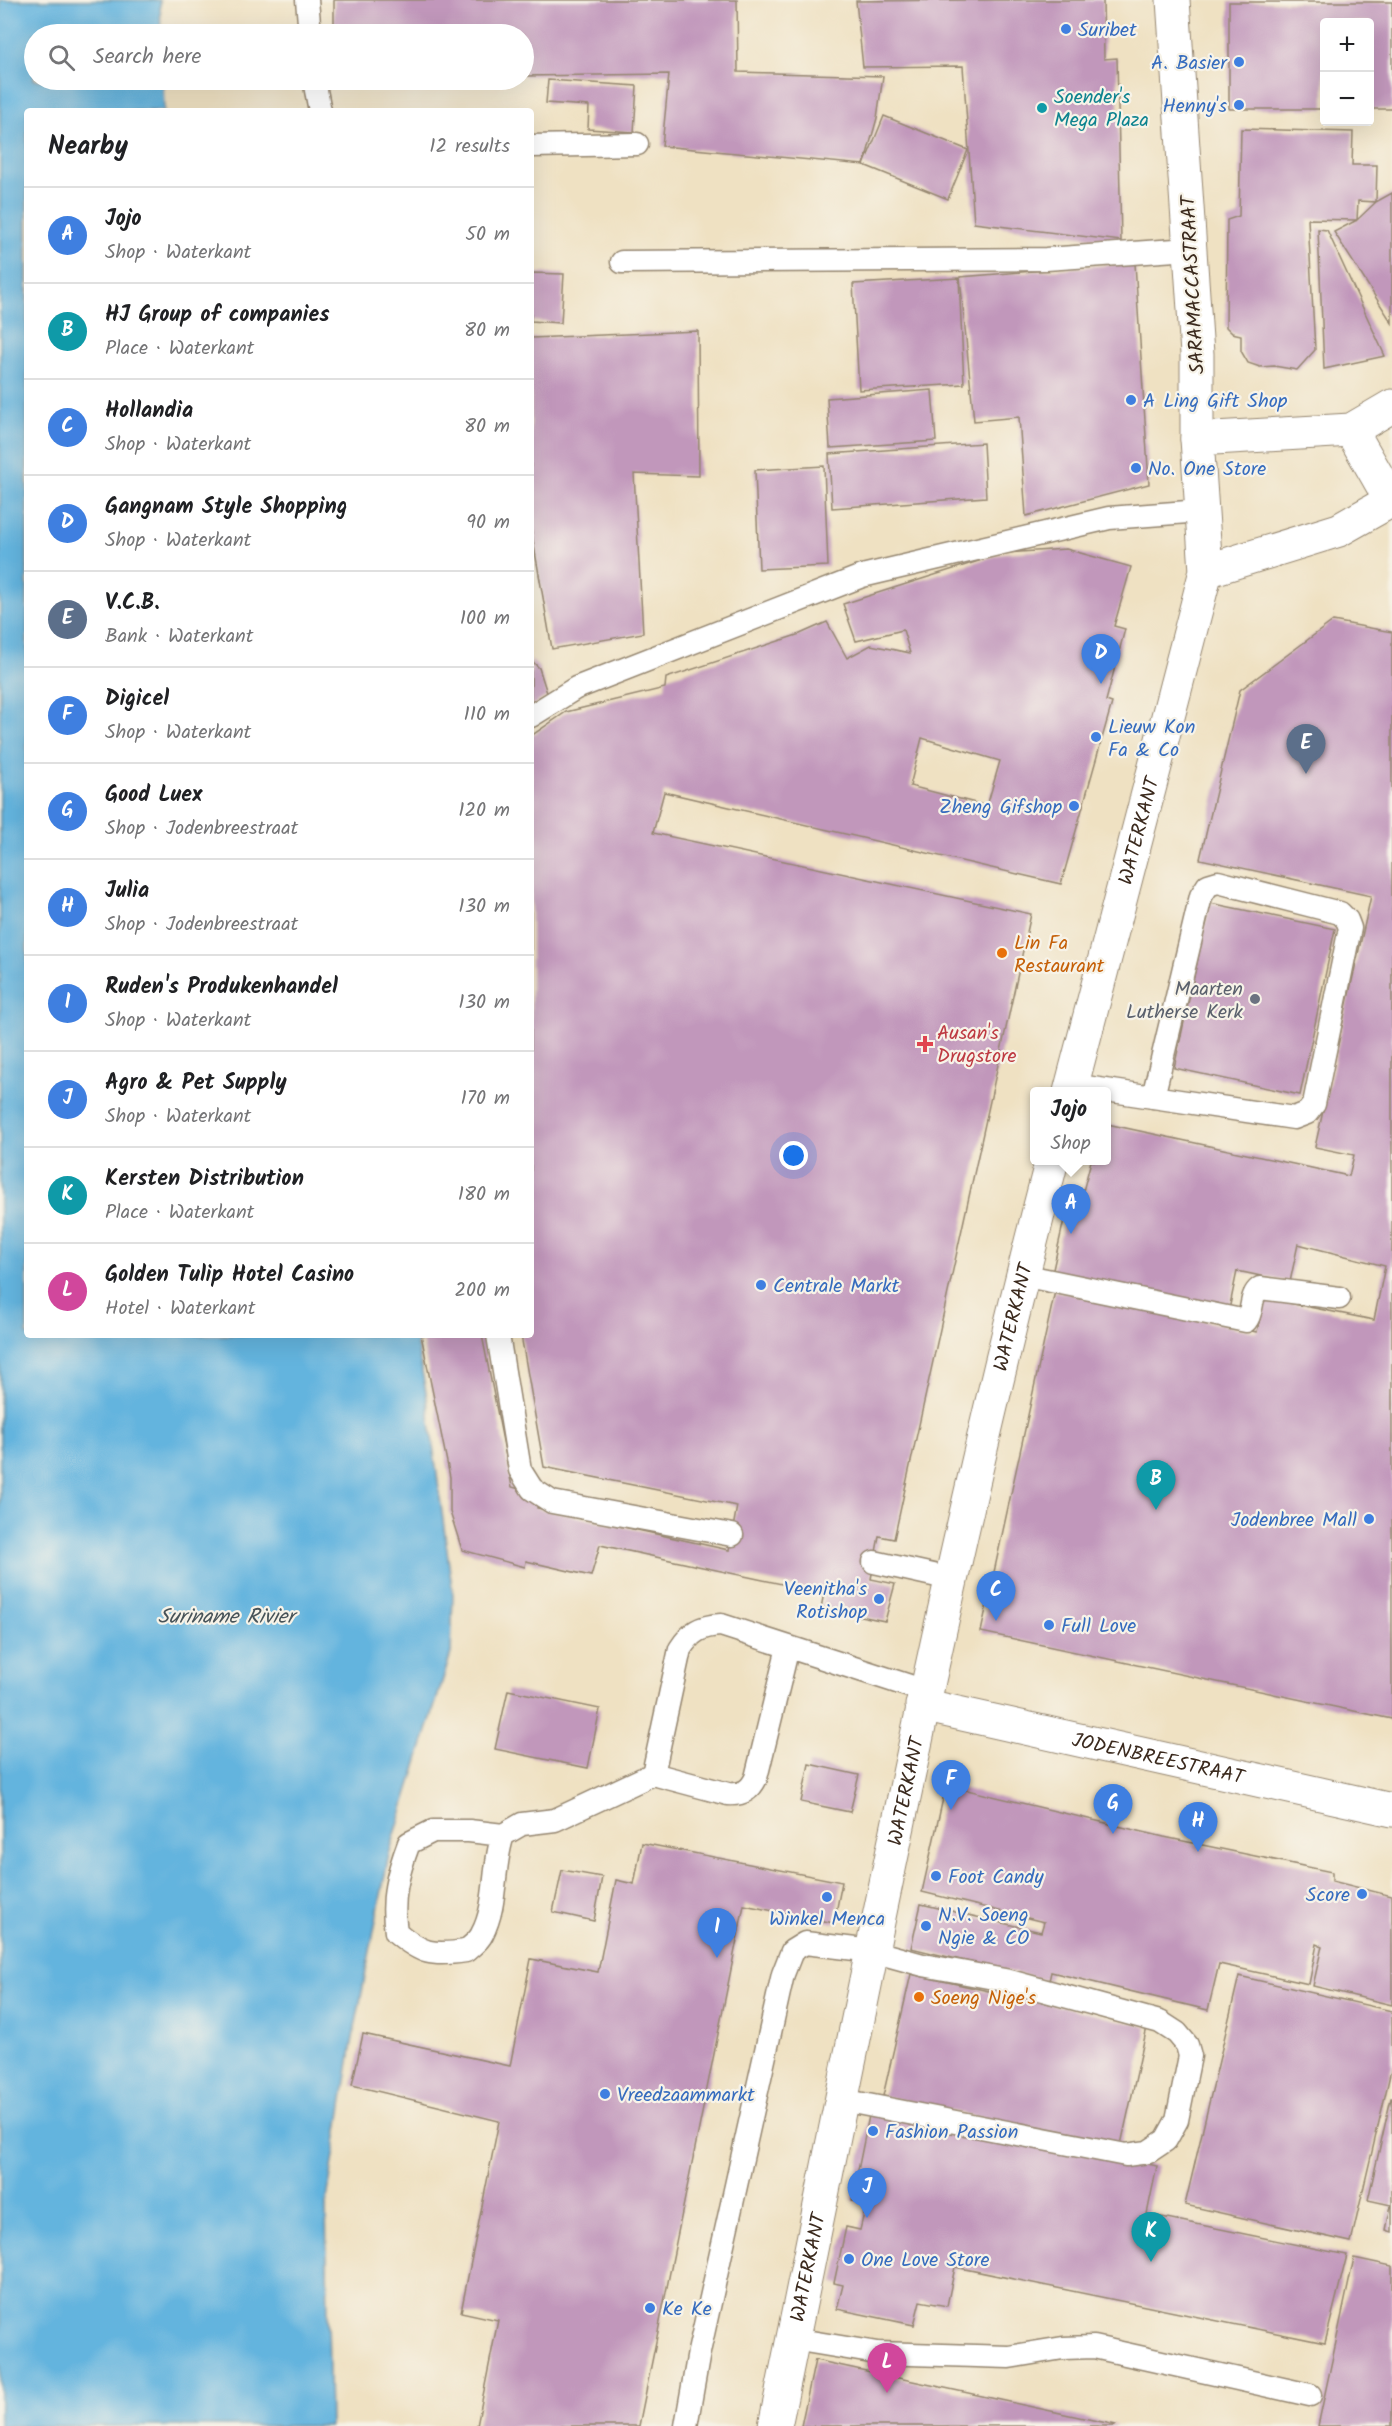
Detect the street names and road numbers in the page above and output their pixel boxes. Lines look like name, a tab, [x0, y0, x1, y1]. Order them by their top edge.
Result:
street label: SARAMACCASTRAAT	[1173, 193, 1215, 375]
street label: WATERKANT	[1111, 772, 1170, 889]
street label: WATERKANT	[986, 1258, 1044, 1375]
street label: JODENBREESTRAAT	[1069, 1725, 1249, 1795]
street label: WATERKANT	[880, 1732, 935, 1849]
street label: WATERKANT	[783, 2208, 836, 2325]

